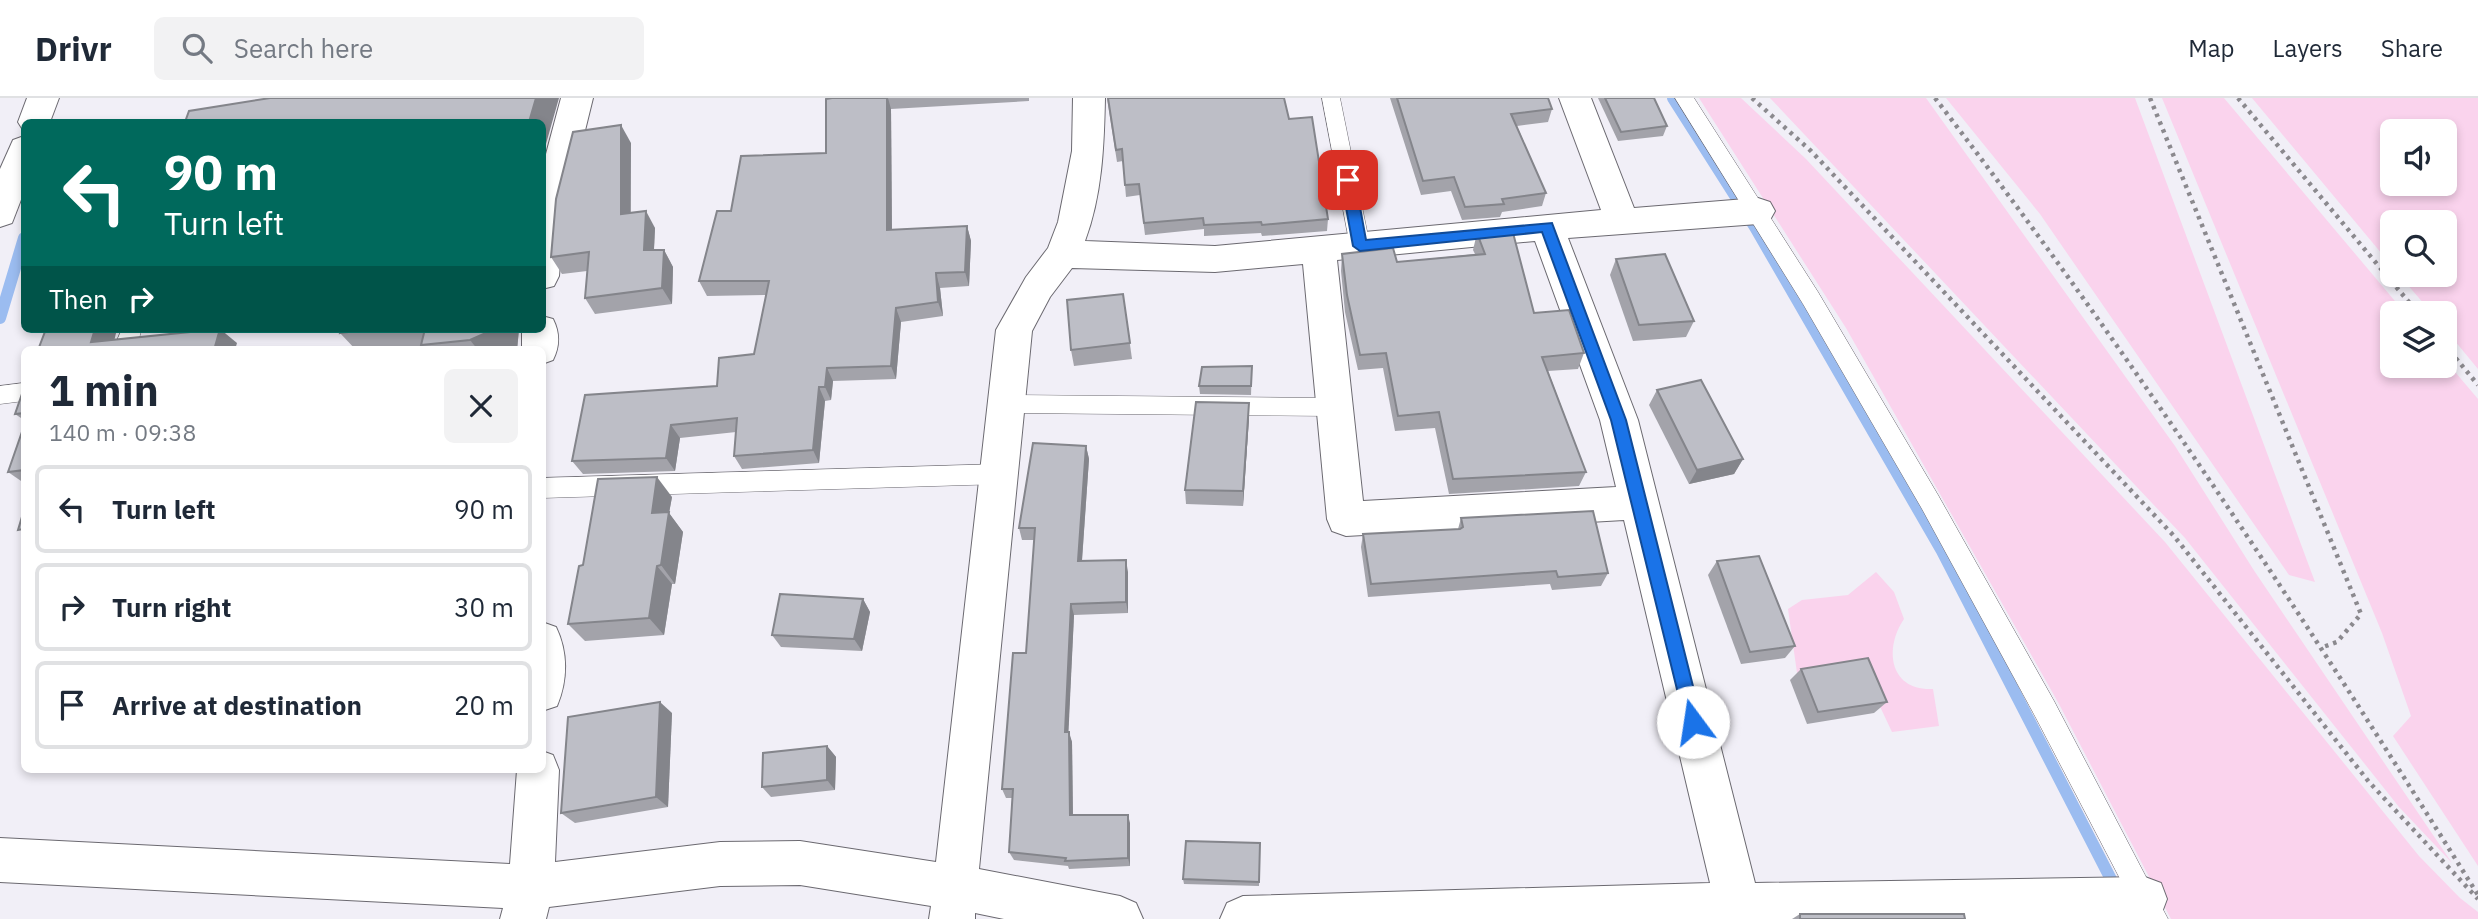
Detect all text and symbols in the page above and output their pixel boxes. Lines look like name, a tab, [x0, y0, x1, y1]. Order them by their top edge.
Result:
search box	[154, 17, 644, 80]
text: Drivr	[35, 27, 112, 70]
icon: search	[178, 29, 216, 67]
text: Search here	[234, 31, 373, 65]
text: Map	[2188, 32, 2235, 64]
text: Layers	[2273, 32, 2343, 64]
text: Share	[2381, 32, 2443, 64]
map controls	[2380, 119, 2457, 378]
button: sound	[2380, 119, 2457, 196]
text: 90 m	[164, 140, 278, 203]
icon: left	[49, 147, 140, 238]
pin	[1318, 150, 1378, 210]
icon: arrive	[1329, 161, 1367, 199]
text: Turn left	[164, 202, 284, 244]
button: search	[2380, 210, 2457, 287]
icon: right	[122, 280, 160, 318]
text: Then	[49, 282, 108, 316]
button: layers	[2380, 301, 2457, 378]
text: 1 min	[49, 363, 159, 418]
button: close	[444, 369, 518, 443]
text: 140 m · 09:38	[49, 417, 196, 447]
icon: left	[53, 490, 91, 528]
text: Turn left	[112, 492, 215, 526]
text: 90 m	[454, 492, 514, 526]
icon: right	[53, 588, 91, 626]
text: Turn right	[112, 590, 231, 624]
text: 30 m	[454, 590, 514, 624]
position arrow	[1656, 685, 1730, 759]
icon: arrive	[53, 686, 91, 724]
text: Arrive at destination	[112, 688, 362, 722]
text: 20 m	[454, 688, 514, 722]

